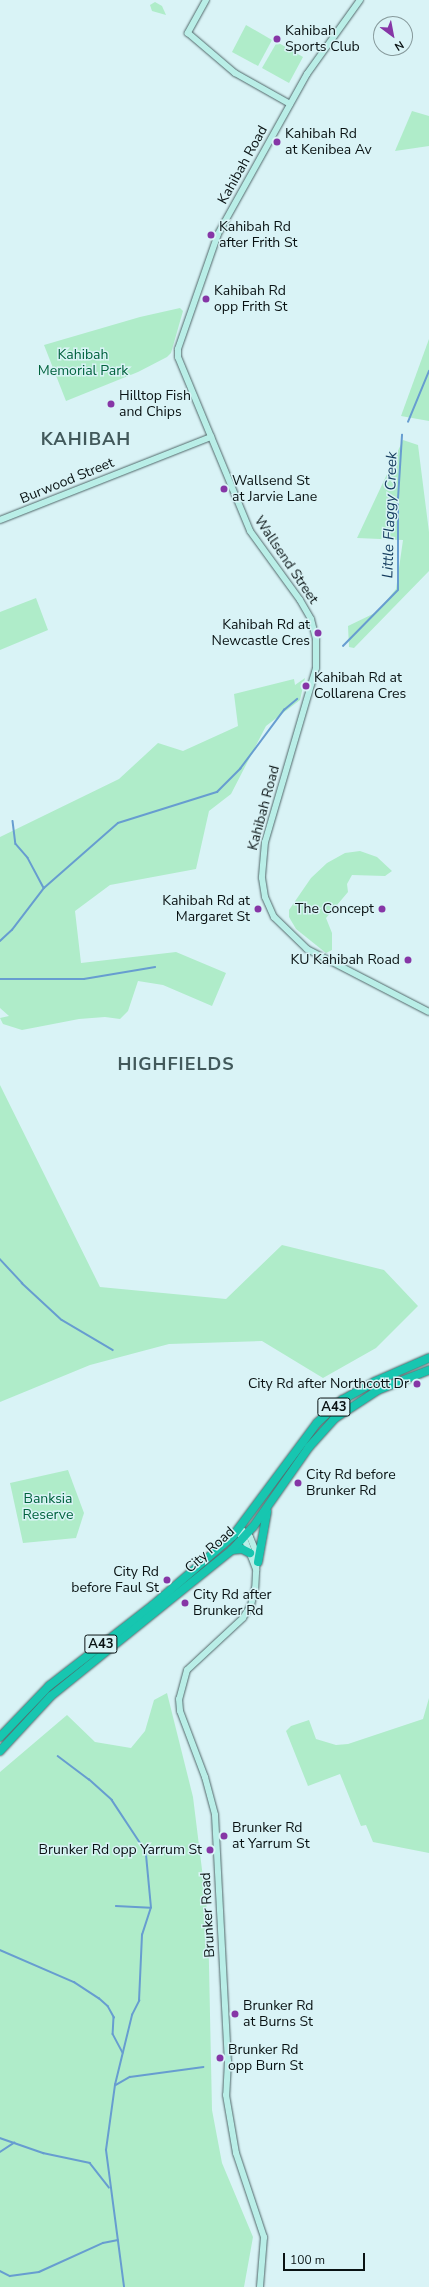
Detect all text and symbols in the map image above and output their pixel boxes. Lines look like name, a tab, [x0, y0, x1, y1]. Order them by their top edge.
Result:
north arrow	[373, 16, 413, 56]
place label: Kahibah Sports Club	[285, 23, 360, 56]
marker: Kahibah Sports Club	[272, 34, 282, 44]
text: N	[392, 37, 407, 54]
street label: Kahibah Road	[215, 123, 271, 207]
place label: Kahibah Rd at Kenibea Av	[285, 126, 372, 158]
marker: Kahibah Rd at Kenibea Av	[272, 137, 282, 147]
place label: Kahibah Rd after Frith St	[219, 219, 297, 252]
marker: Kahibah Rd after Frith St	[206, 230, 216, 240]
place label: Kahibah Rd opp Frith St	[214, 283, 287, 316]
marker: Kahibah Rd opp Frith St	[201, 294, 211, 304]
park label: Kahibah Memorial Park	[38, 347, 128, 380]
place label: Hilltop Fish and Chips	[119, 388, 191, 420]
marker: Hilltop Fish and Chips	[106, 399, 116, 409]
district label: KAHIBAH	[41, 428, 131, 450]
water label: Little Flaggy Creek	[379, 451, 401, 579]
street label: Burwood Street	[18, 454, 116, 508]
place label: Wallsend St at Jarvie Lane	[232, 473, 317, 506]
marker: Wallsend St at Jarvie Lane	[219, 484, 229, 494]
street label: Wallsend Street	[250, 513, 322, 607]
place label: Kahibah Rd at Newcastle Cres	[212, 617, 310, 650]
marker: Kahibah Rd at Newcastle Cres	[313, 628, 323, 638]
place label: Kahibah Rd at Collarena Cres	[314, 670, 406, 702]
marker: Kahibah Rd at Collarena Cres	[301, 681, 311, 691]
street label: Kahibah Road	[245, 764, 283, 852]
place label: Kahibah Rd at Margaret St	[162, 893, 250, 926]
place label: The Concept	[295, 901, 374, 917]
marker: Kahibah Rd at Margaret St	[253, 904, 263, 914]
marker: The Concept	[377, 904, 387, 914]
place label: KU Kahibah Road	[291, 952, 400, 968]
marker: KU Kahibah Road	[403, 955, 413, 965]
district label: HIGHFIELDS	[117, 1053, 235, 1075]
place label: City Rd after Northcott Dr	[248, 1376, 409, 1392]
marker: City Rd after Northcott Dr	[412, 1379, 422, 1389]
road number: A43	[317, 1396, 351, 1418]
place label: City Rd before Brunker Rd	[306, 1467, 396, 1500]
marker: City Rd before Brunker Rd	[293, 1478, 303, 1488]
park label: Banksia Reserve	[23, 1491, 73, 1524]
street label: City Road	[182, 1523, 238, 1577]
place label: City Rd before Faul St	[71, 1564, 159, 1596]
marker: City Rd before Faul St	[162, 1575, 172, 1585]
place label: City Rd after Brunker Rd	[193, 1587, 271, 1620]
marker: City Rd after Brunker Rd	[180, 1598, 190, 1608]
road number: A43	[84, 1633, 118, 1655]
place label: Brunker Rd at Yarrum St	[232, 1820, 310, 1852]
marker: Brunker Rd at Yarrum St	[219, 1831, 229, 1841]
place label: Brunker Rd opp Yarrum St	[39, 1842, 202, 1858]
marker: Brunker Rd opp Yarrum St	[205, 1845, 215, 1855]
street label: Brunker Road	[197, 1872, 219, 1958]
place label: Brunker Rd at Burns St	[243, 1998, 314, 2030]
marker: Brunker Rd at Burns St	[230, 2009, 240, 2019]
place label: Brunker Rd opp Burn St	[228, 2042, 303, 2074]
marker: Brunker Rd opp Burn St	[215, 2053, 225, 2063]
scale bar	[285, 2245, 367, 2271]
text: 100 m	[290, 2252, 325, 2268]

